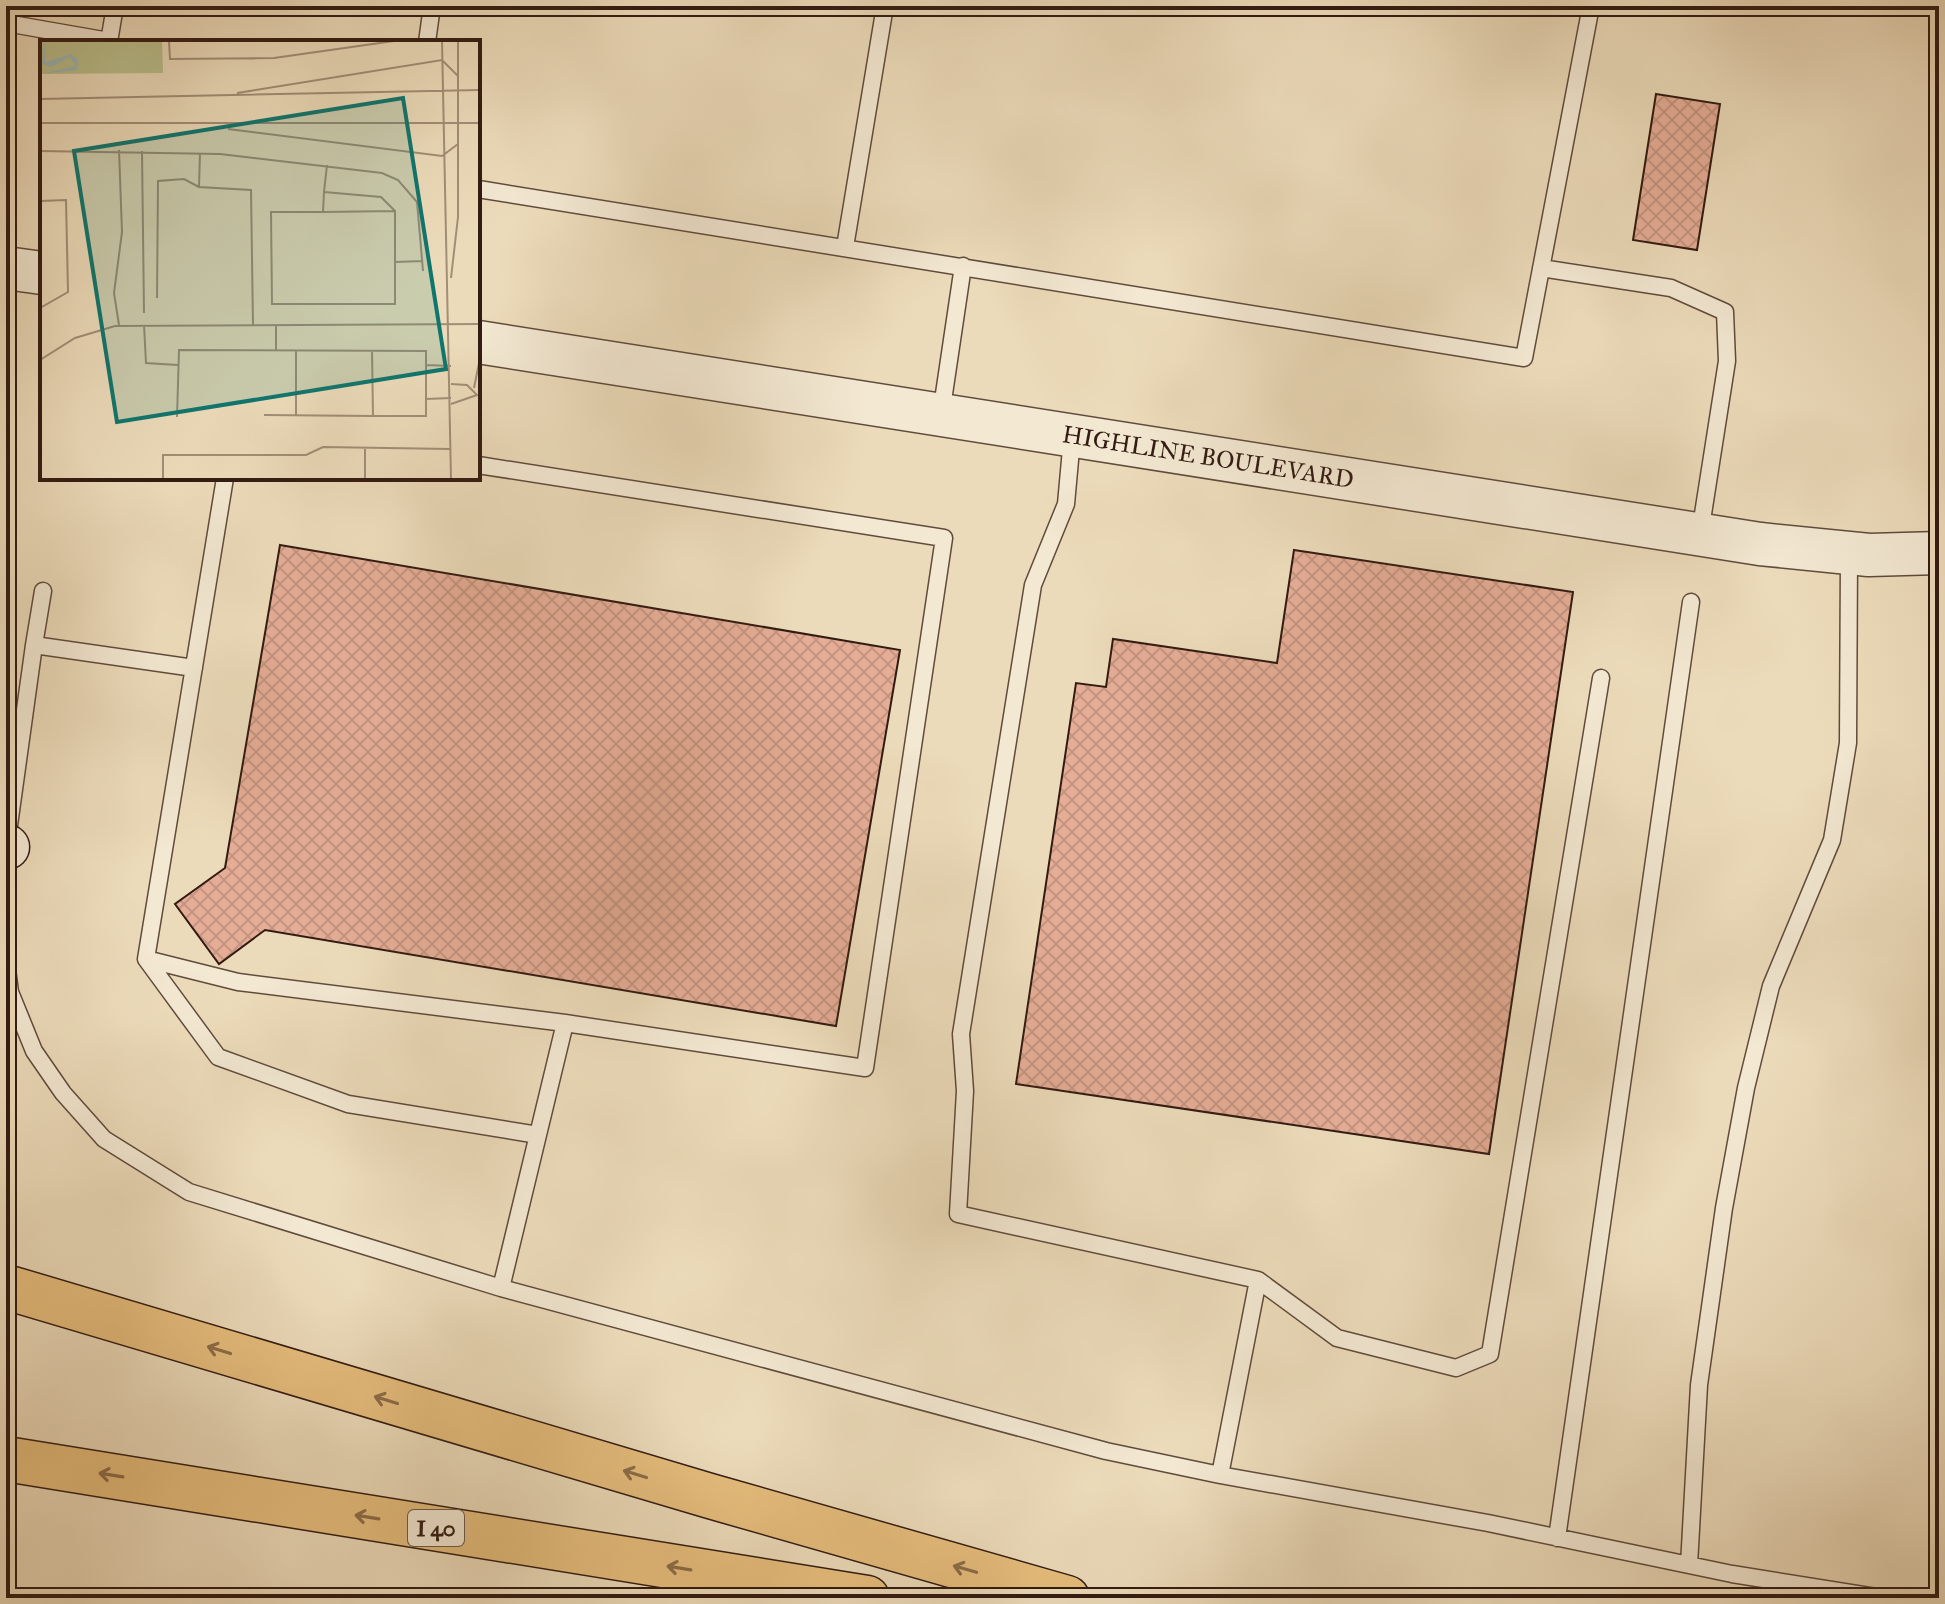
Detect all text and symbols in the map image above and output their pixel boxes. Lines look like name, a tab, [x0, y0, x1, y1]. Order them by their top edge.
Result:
inset map	[40, 40, 480, 480]
street label: HIGHLINE BOULEVARD	[1060, 419, 1356, 495]
one-way arrow	[207, 1342, 233, 1357]
one-way arrow	[373, 1392, 399, 1407]
one-way arrow	[623, 1466, 649, 1481]
one-way arrow	[99, 1467, 124, 1482]
one-way arrow	[355, 1509, 381, 1524]
road number: I 40	[408, 1510, 464, 1546]
one-way arrow	[667, 1559, 693, 1574]
one-way arrow	[953, 1561, 978, 1575]

